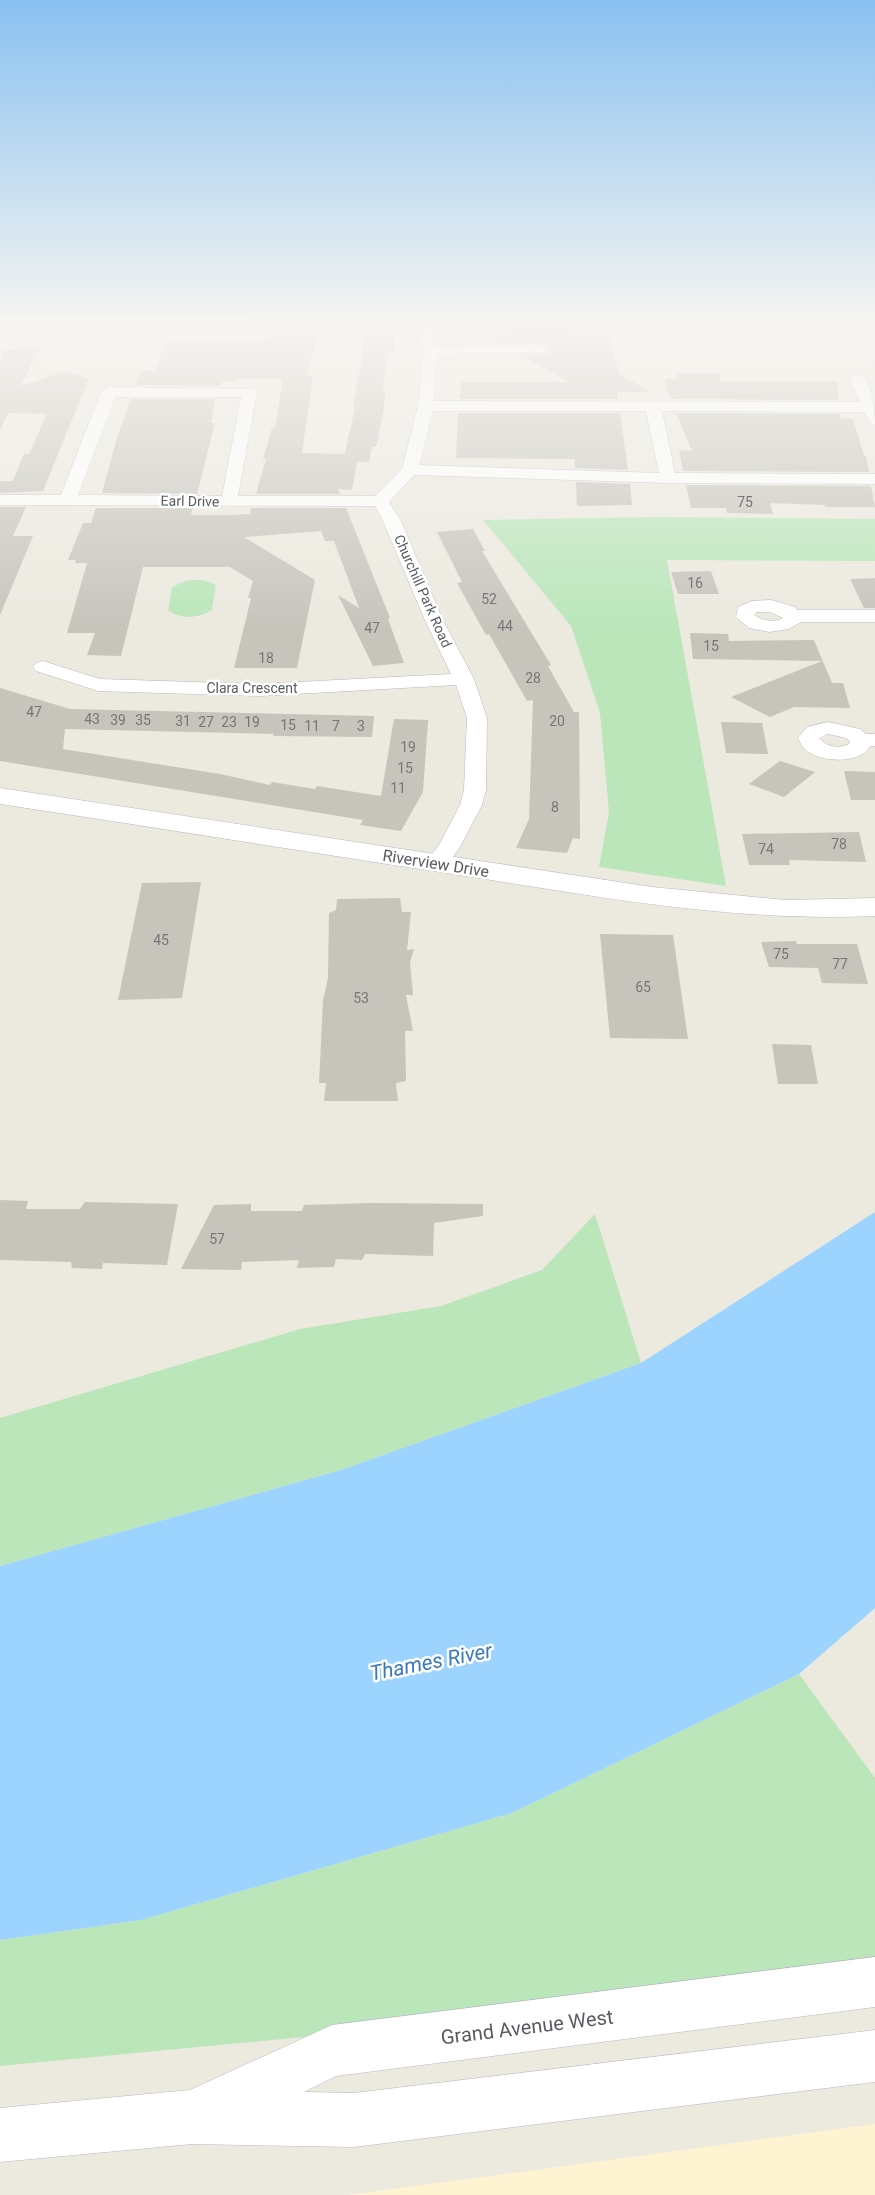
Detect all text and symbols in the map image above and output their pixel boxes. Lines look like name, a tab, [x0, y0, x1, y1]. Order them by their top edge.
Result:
street label: Earl Drive	[161, 492, 219, 510]
house number: 75	[737, 494, 753, 510]
street label: Churchill Park Road	[391, 532, 455, 650]
house number: 16	[687, 575, 703, 591]
house number: 52	[481, 591, 497, 607]
house number: 44	[497, 618, 513, 634]
house number: 47	[364, 620, 380, 636]
house number: 15	[703, 638, 719, 654]
house number: 18	[258, 650, 274, 666]
house number: 28	[525, 670, 541, 686]
street label: Clara Crescent	[206, 680, 298, 696]
house number: 47	[26, 704, 42, 720]
house number: 43	[84, 711, 100, 727]
house number: 39	[110, 712, 126, 728]
house number: 35	[135, 712, 151, 728]
house number: 31	[175, 713, 191, 729]
house number: 20	[549, 713, 565, 729]
house number: 27	[198, 714, 214, 730]
house number: 23	[221, 714, 237, 730]
house number: 19	[244, 714, 260, 730]
house number: 15	[280, 717, 296, 733]
house number: 11	[304, 718, 320, 734]
house number: 7	[332, 718, 340, 734]
house number: 3	[357, 718, 365, 734]
house number: 19	[400, 739, 416, 755]
house number: 15	[397, 760, 413, 776]
house number: 11	[390, 780, 406, 796]
house number: 8	[551, 799, 559, 815]
house number: 78	[831, 836, 847, 852]
house number: 74	[758, 841, 774, 857]
street label: Riverview Drive	[381, 846, 491, 881]
house number: 45	[153, 932, 169, 948]
house number: 75	[773, 946, 789, 962]
house number: 77	[832, 956, 848, 972]
house number: 65	[635, 979, 651, 995]
house number: 53	[353, 990, 369, 1006]
house number: 57	[209, 1231, 225, 1247]
water label: Thames River	[368, 1638, 495, 1686]
street label: Grand Avenue West	[439, 2005, 615, 2049]

